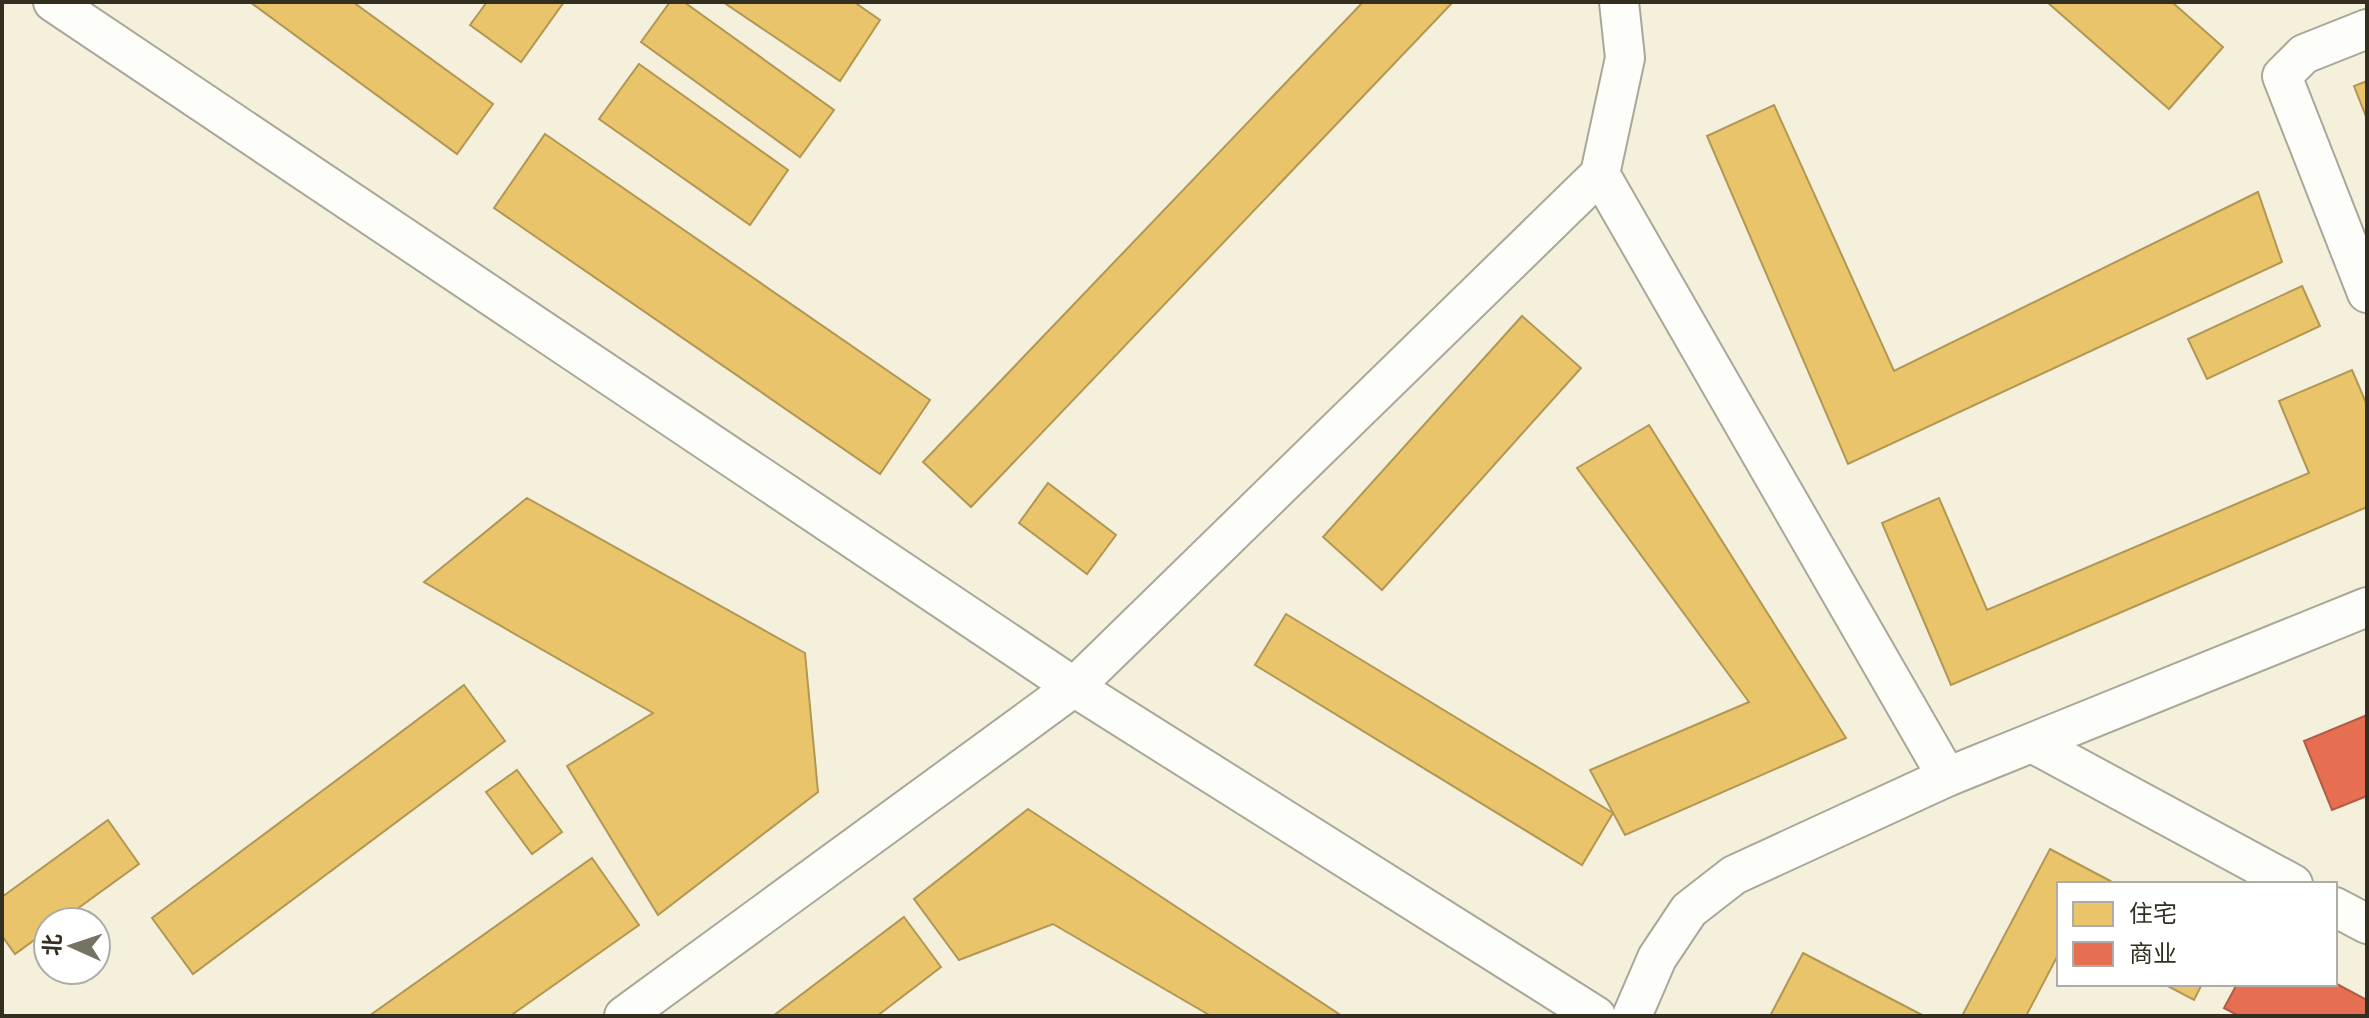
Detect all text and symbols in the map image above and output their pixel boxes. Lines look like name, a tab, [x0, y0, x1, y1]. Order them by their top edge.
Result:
legend	[2057, 882, 2337, 986]
text: 住宅	[2129, 896, 2177, 931]
north arrow	[32, 906, 112, 986]
text: 北	[35, 933, 69, 957]
text: 商业	[2129, 936, 2177, 971]

